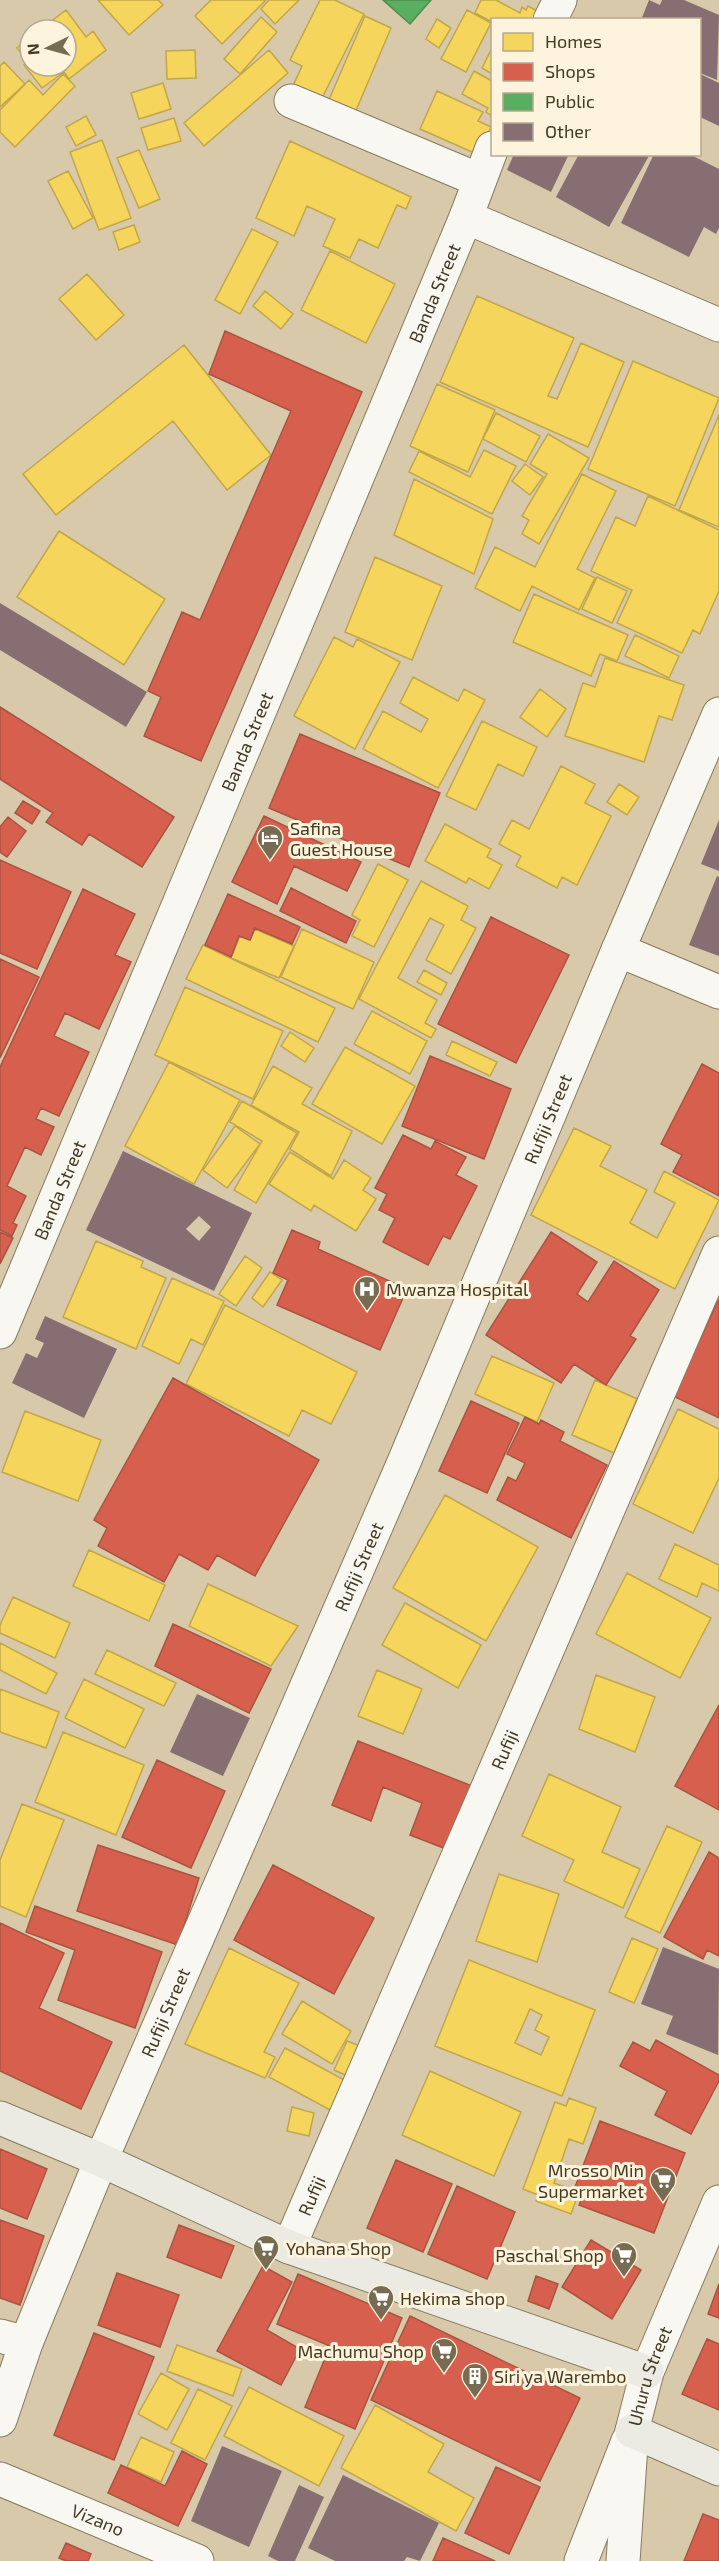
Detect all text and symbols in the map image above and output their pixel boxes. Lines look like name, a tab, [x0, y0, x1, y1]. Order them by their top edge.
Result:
north arrow	[18, 18, 78, 78]
legend	[491, 18, 701, 156]
text: Homes	[545, 30, 602, 52]
text: N	[23, 43, 43, 56]
text: Shops	[545, 60, 595, 82]
text: Public	[545, 90, 595, 112]
text: Other	[545, 120, 591, 142]
street label: Banda Street	[404, 240, 465, 346]
street label: Banda Street	[216, 688, 277, 795]
place label: Safina Guest House	[290, 817, 393, 860]
hotel icon: Safina Guest House	[255, 823, 285, 861]
street label: Rufiji Street	[519, 1070, 576, 1167]
street label: Banda Street	[29, 1137, 90, 1243]
hospital icon: Mwanza Hospital	[352, 1274, 382, 1312]
place label: Mwanza Hospital	[386, 1278, 529, 1300]
street label: Rufiji Street	[330, 1518, 388, 1615]
street label: Rufiji	[486, 1726, 522, 1773]
street label: Rufiji Street	[136, 1964, 194, 2060]
place label: Mrosso Min Supermarket	[538, 2159, 644, 2202]
supermarket icon: Mrosso Min Supermarket	[648, 2165, 678, 2203]
street label: Rufiji	[293, 2172, 330, 2219]
supermarket icon: Yohana Shop	[251, 2233, 281, 2271]
place label: Yohana Shop	[286, 2237, 391, 2259]
supermarket icon: Paschal Shop	[609, 2240, 639, 2278]
place label: Paschal Shop	[495, 2244, 604, 2266]
supermarket icon: Hekima shop	[366, 2283, 396, 2321]
place label: Hekima shop	[400, 2287, 505, 2309]
street label: Uhuru Street	[623, 2323, 676, 2428]
supermarket icon: Machumu Shop	[429, 2336, 459, 2374]
place label: Machumu Shop	[298, 2340, 424, 2362]
building icon: Siri ya Warembo	[460, 2361, 490, 2399]
place label: Siri ya Warembo	[494, 2365, 627, 2387]
street label: Vizano	[68, 2499, 128, 2540]

